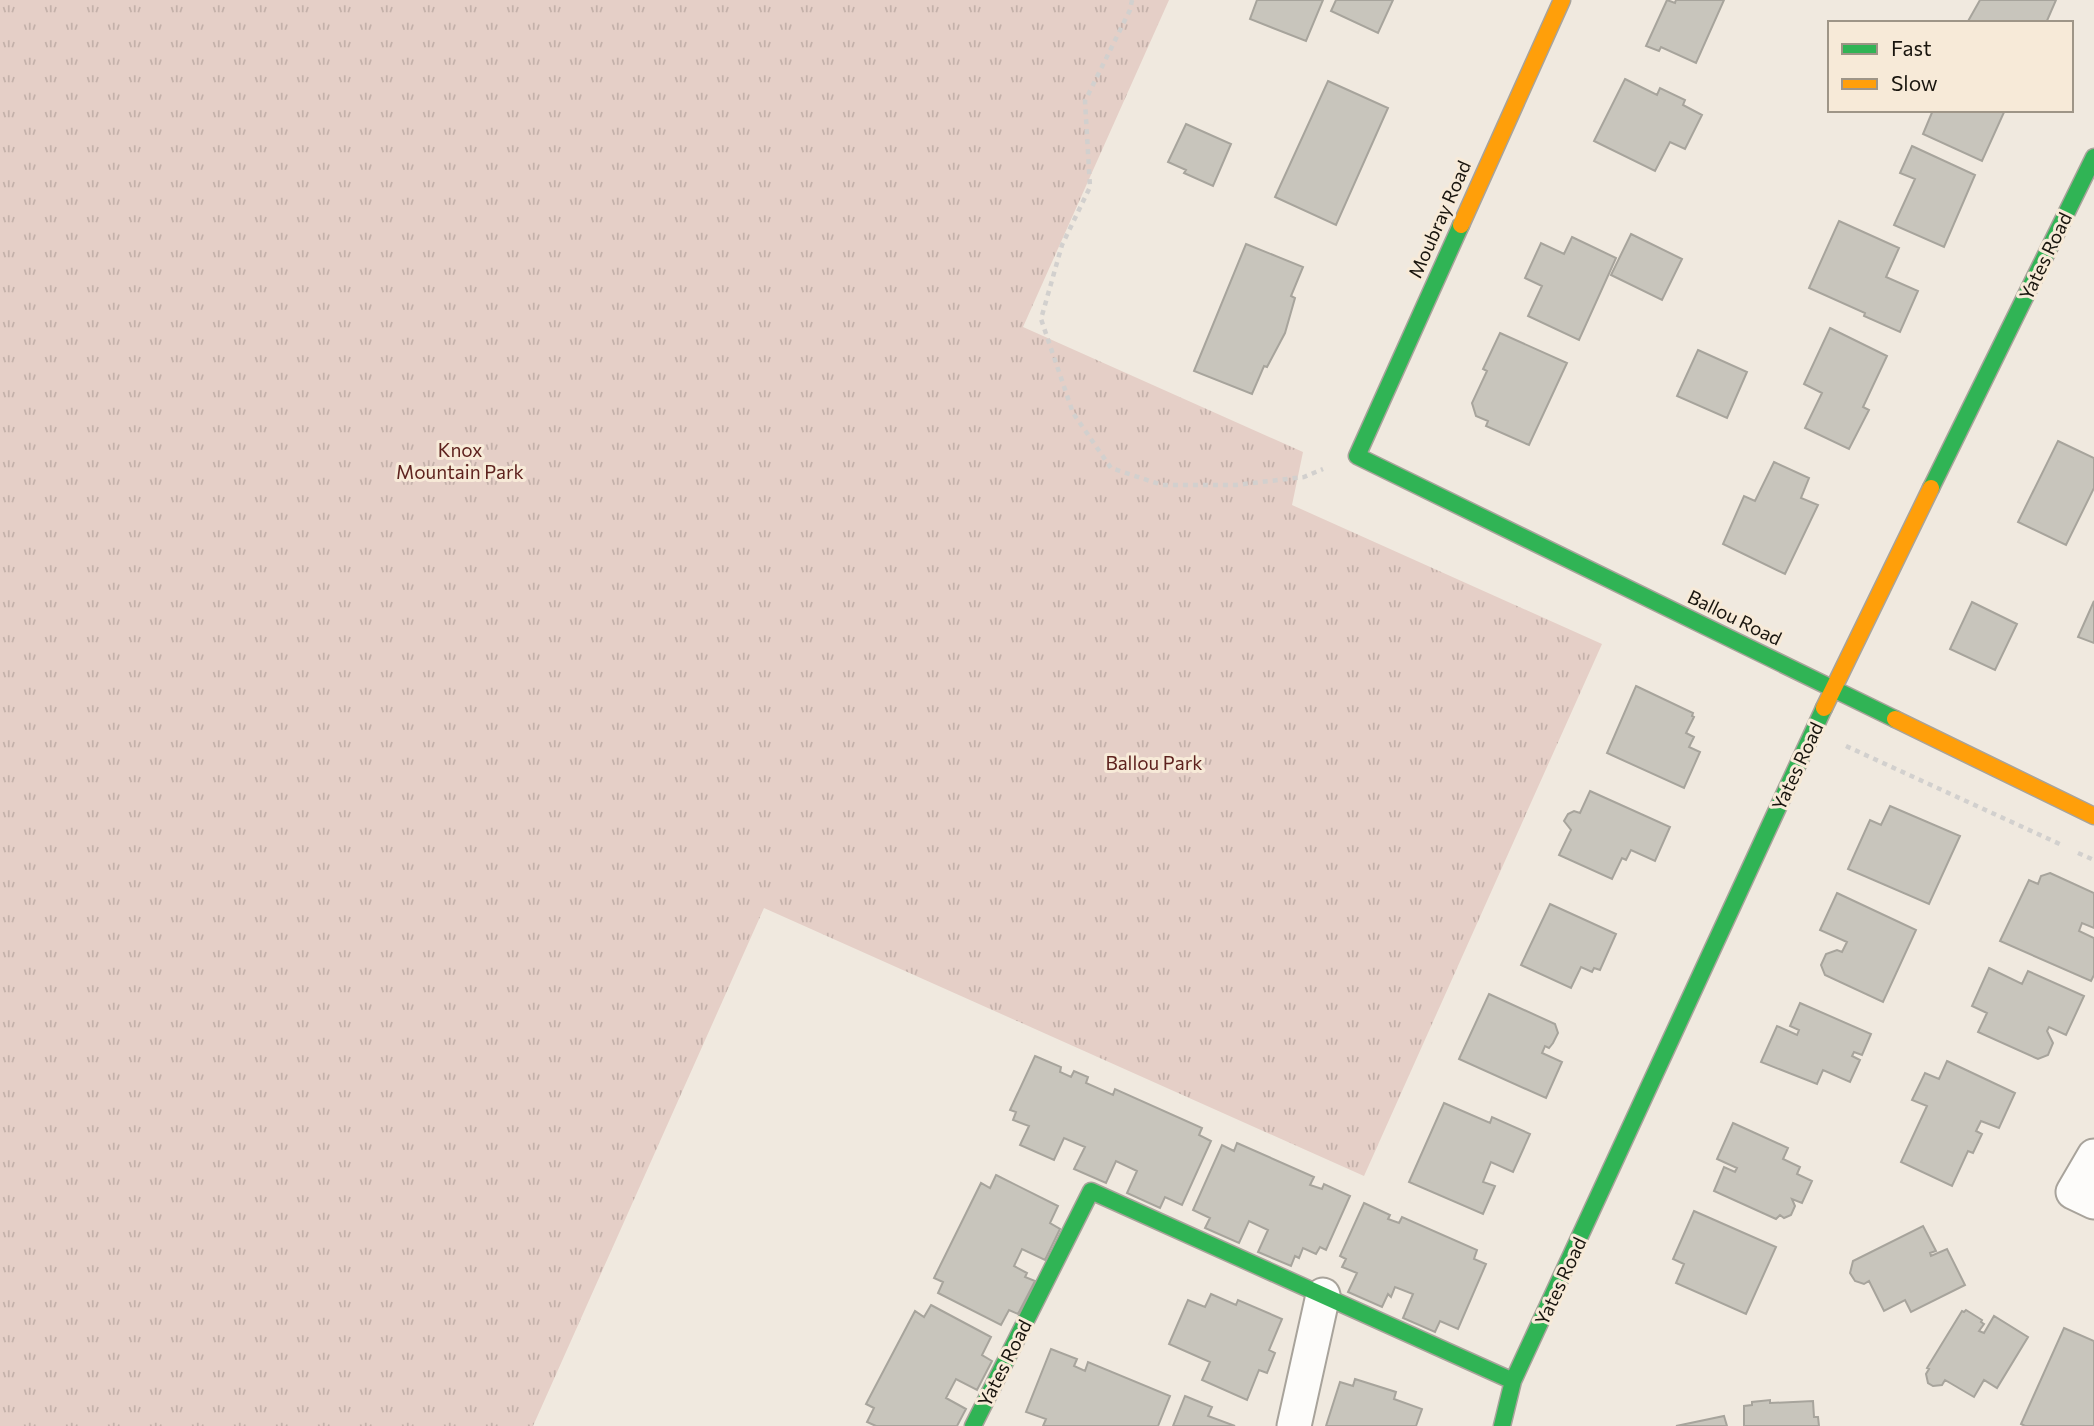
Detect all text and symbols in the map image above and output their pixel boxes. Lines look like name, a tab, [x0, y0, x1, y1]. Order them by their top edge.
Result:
legend	[1828, 21, 2073, 112]
text: Fast	[1891, 35, 1932, 60]
text: Slow	[1891, 70, 1938, 95]
street label: Moubray Road	[1403, 157, 1475, 281]
street label: Yates Road	[2014, 208, 2076, 304]
park label: Knox Mountain Park	[396, 438, 524, 483]
street label: Ballou Road	[1684, 584, 1786, 650]
street label: Yates Road	[1767, 718, 1827, 814]
park label: Ballou Park	[1105, 751, 1203, 774]
street label: Yates Road	[1530, 1233, 1590, 1329]
street label: Yates Road	[972, 1316, 1036, 1410]

